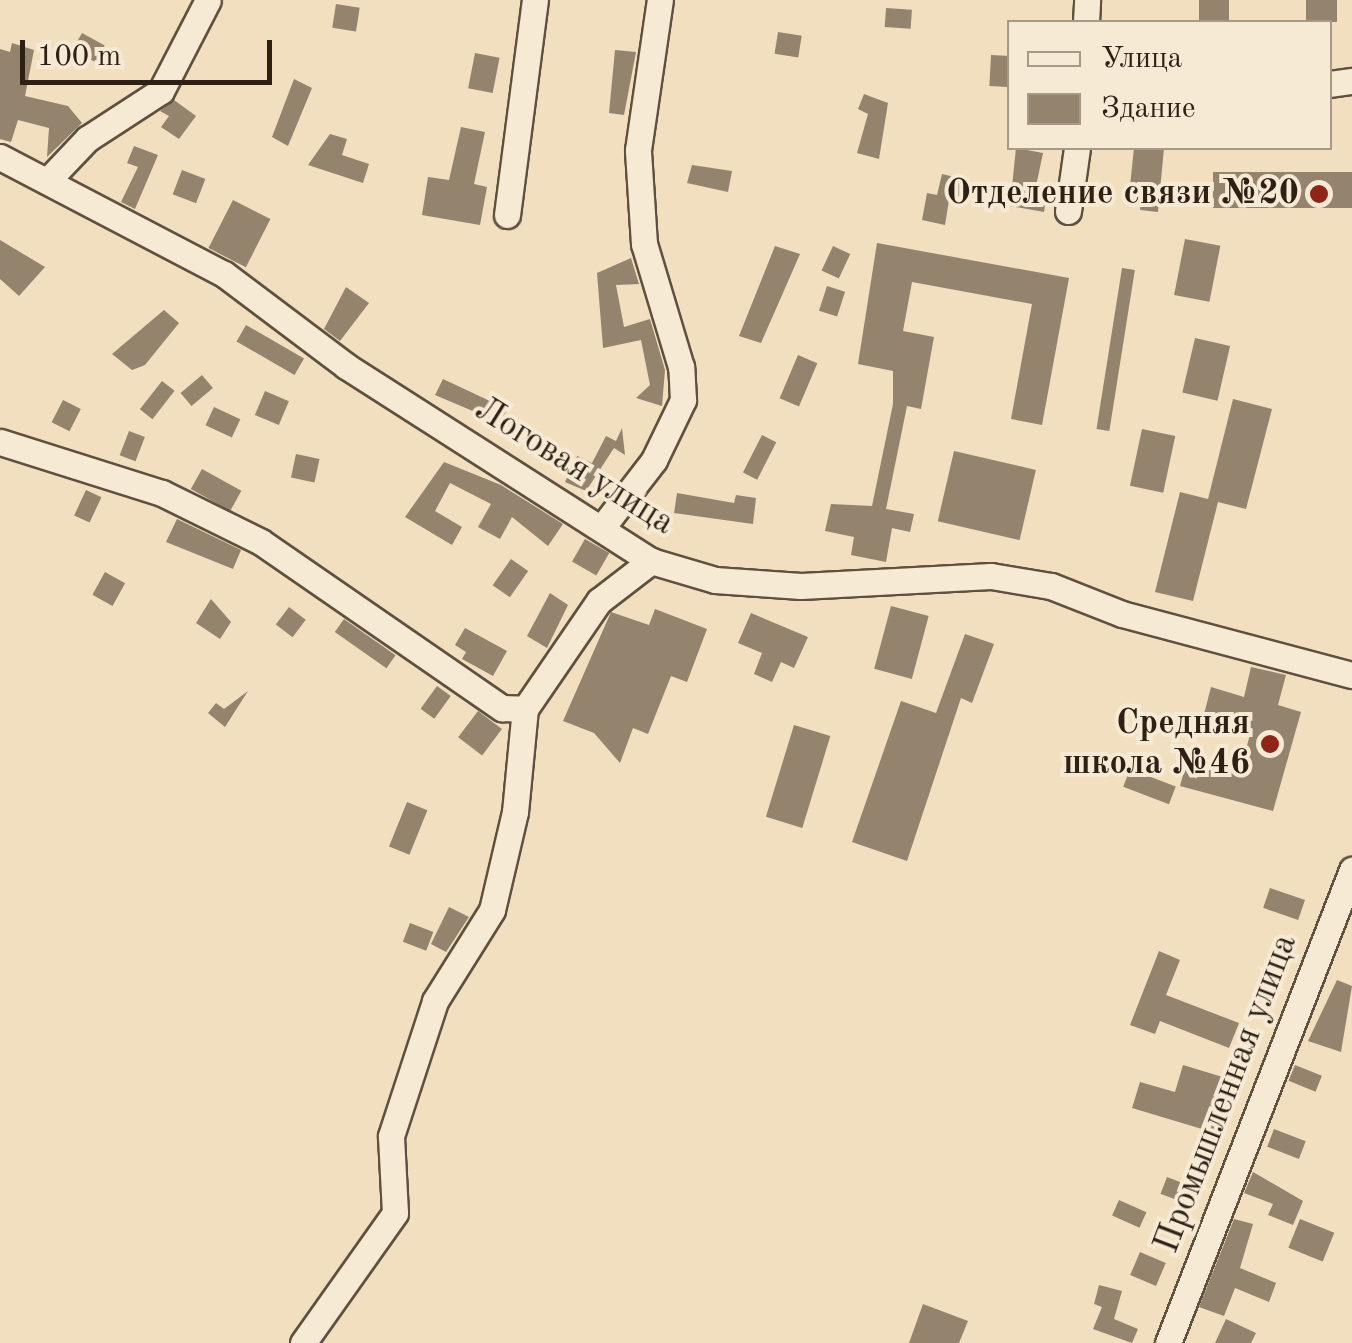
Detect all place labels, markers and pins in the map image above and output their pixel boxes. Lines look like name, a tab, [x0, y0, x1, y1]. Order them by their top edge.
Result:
place label: Отделение связи №20	[946, 173, 1299, 215]
marker: Отделение связи №20	[1308, 183, 1330, 205]
place label: Средняя школа №46	[1063, 703, 1250, 785]
marker: Средняя школа №46	[1259, 733, 1281, 755]

